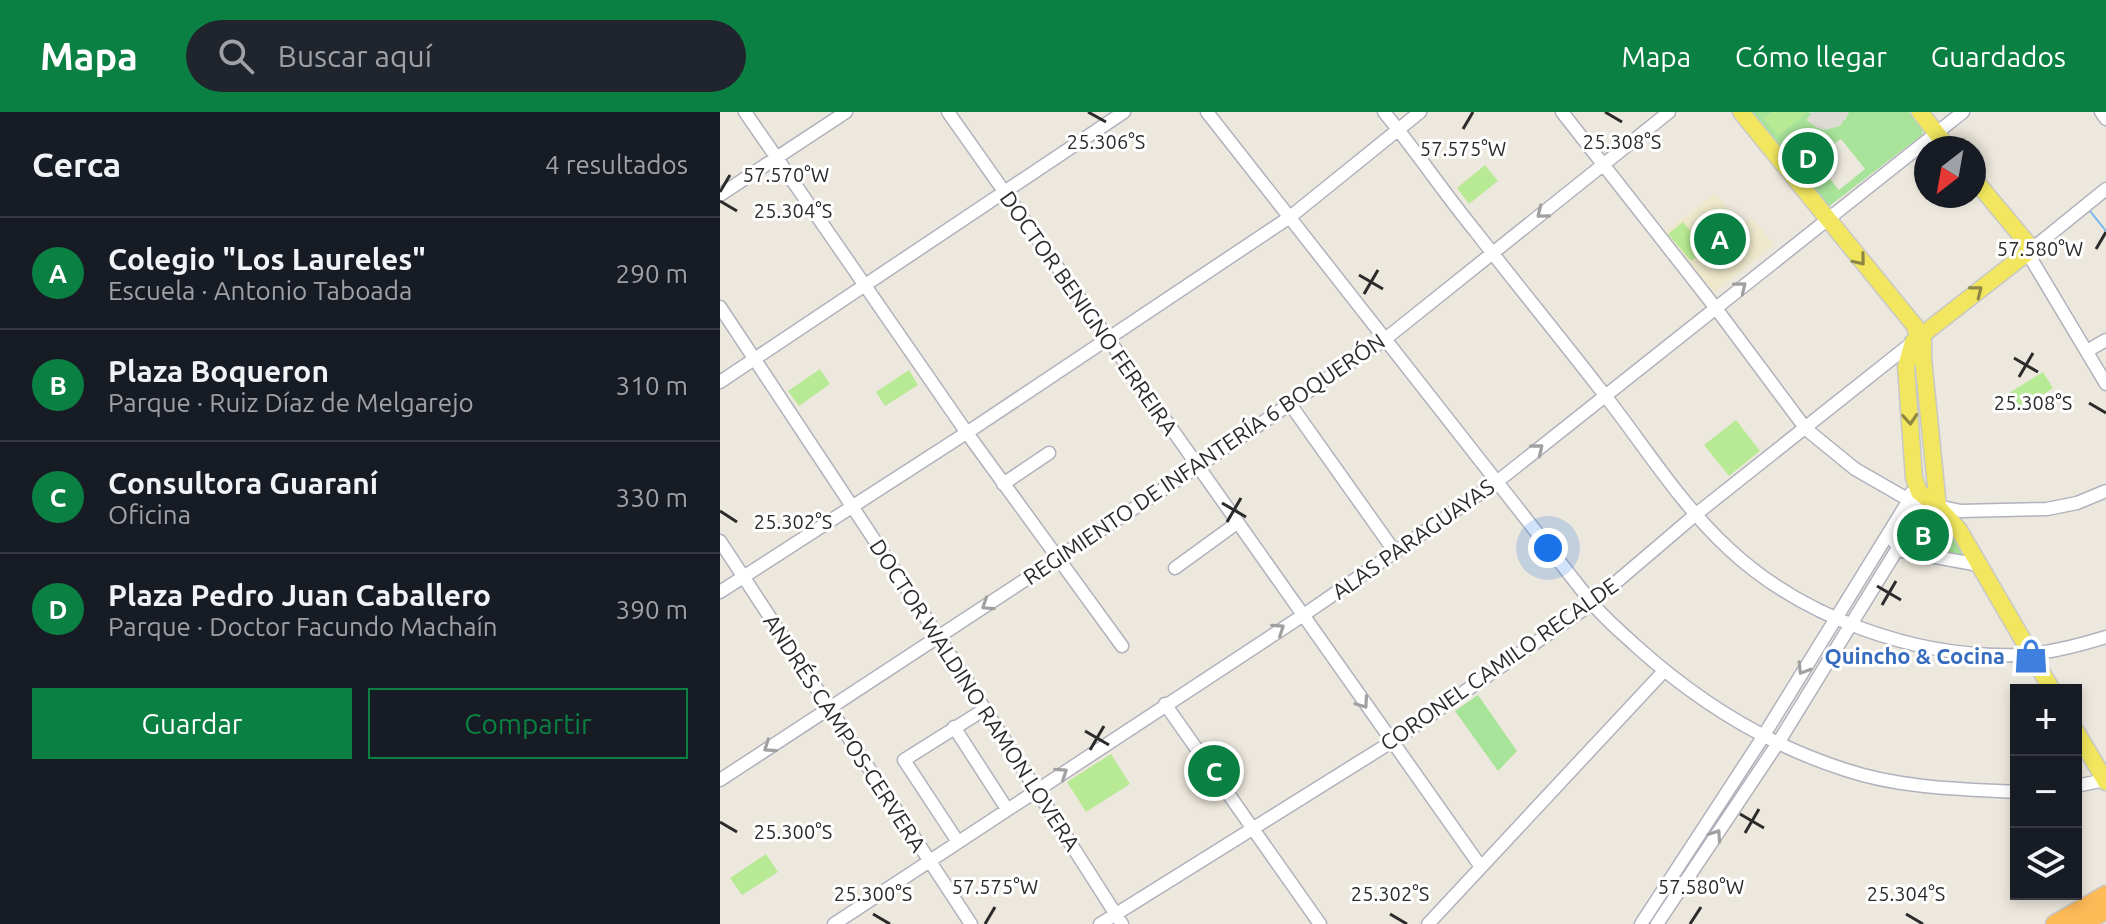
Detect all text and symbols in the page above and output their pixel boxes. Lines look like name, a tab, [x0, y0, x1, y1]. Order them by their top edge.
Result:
search box	[186, 20, 746, 92]
icon: search	[214, 34, 258, 78]
text: Mapa	[40, 35, 138, 77]
text: Buscar aquí	[278, 39, 432, 73]
text: Mapa	[1622, 41, 1691, 72]
text: Cómo llegar	[1735, 41, 1887, 72]
text: Guardados	[1931, 41, 2066, 72]
pin: D	[1782, 128, 1834, 188]
text: 25.306°S	[1067, 130, 1145, 153]
text: 25.308°S	[1583, 130, 1661, 153]
north arrow	[1914, 136, 1986, 208]
text: 57.575°W	[1420, 137, 1506, 160]
text: Cerca	[32, 145, 121, 183]
text: 4 resultados	[545, 150, 688, 179]
text: 57.570°W	[743, 163, 829, 186]
street label: DOCTOR BENIGNO FERREIRA	[995, 186, 1184, 440]
text: 25.304°S	[754, 199, 832, 222]
one-way arrow	[1536, 204, 1551, 218]
pin: A	[1694, 209, 1746, 269]
text: 57.580°W	[1997, 237, 2083, 260]
text: Colegio "Los Laureles"	[108, 242, 426, 276]
one-way arrow	[1850, 251, 1865, 265]
text: A	[49, 259, 67, 288]
text: 290 m	[616, 259, 688, 288]
text: Escuela · Antonio Taboada	[108, 276, 412, 305]
one-way arrow	[1732, 282, 1747, 296]
one-way arrow	[1968, 287, 1983, 301]
street label: REGIMIENTO DE INFANTERÍA 6 BOQUERÓN	[1018, 327, 1389, 589]
text: Plaza Boqueron	[108, 354, 329, 388]
text: B	[49, 371, 67, 400]
text: 310 m	[616, 371, 688, 400]
text: Parque · Ruiz Díaz de Melgarejo	[108, 388, 474, 417]
text: 25.308°S	[1994, 391, 2072, 414]
one-way arrow	[1901, 413, 1918, 426]
one-way arrow	[1528, 444, 1543, 459]
text: Consultora Guaraní	[108, 466, 378, 500]
street label: ALAS PARAGUAYAS	[1327, 473, 1499, 604]
text: C	[50, 483, 66, 512]
text: 330 m	[616, 483, 688, 512]
text: Oficina	[108, 500, 191, 529]
pin: B	[1897, 505, 1949, 565]
text: 25.302°S	[754, 510, 832, 533]
your location	[1528, 528, 1568, 568]
street label: DOCTOR WALDINO RAMON LOVERA	[865, 534, 1086, 856]
street label: CORONEL CAMILO RECALDE	[1375, 572, 1622, 755]
text: Plaza Pedro Juan Caballero	[108, 578, 491, 612]
text: D	[49, 595, 67, 624]
text: 390 m	[616, 595, 688, 624]
one-way arrow	[981, 595, 995, 610]
street label: ANDRÉS CAMPOS-CERVERA	[759, 609, 933, 857]
text: Parque · Doctor Facundo Machaín	[108, 612, 498, 641]
one-way arrow	[1270, 624, 1284, 639]
shop icon: Quincho & Cocina	[2012, 637, 2050, 675]
place label: Quincho & Cocina	[1824, 643, 2005, 668]
one-way arrow	[1798, 660, 1813, 675]
map controls	[2010, 684, 2082, 900]
button: +	[2010, 684, 2082, 756]
button: Guardar	[32, 688, 352, 759]
button: Compartir	[368, 688, 688, 759]
one-way arrow	[1353, 694, 1368, 708]
one-way arrow	[764, 738, 778, 753]
pin: C	[1188, 741, 1240, 801]
button: −	[2010, 756, 2082, 828]
one-way arrow	[1054, 768, 1068, 783]
text: 25.300°S	[754, 820, 832, 843]
button: layers	[2010, 828, 2082, 900]
one-way arrow	[1706, 830, 1721, 844]
text: 57.575°W	[952, 875, 1038, 898]
text: 57.580°W	[1658, 875, 1744, 898]
text: 25.300°S	[834, 882, 912, 905]
text: 25.302°S	[1351, 882, 1429, 905]
text: 25.304°S	[1867, 882, 1945, 905]

